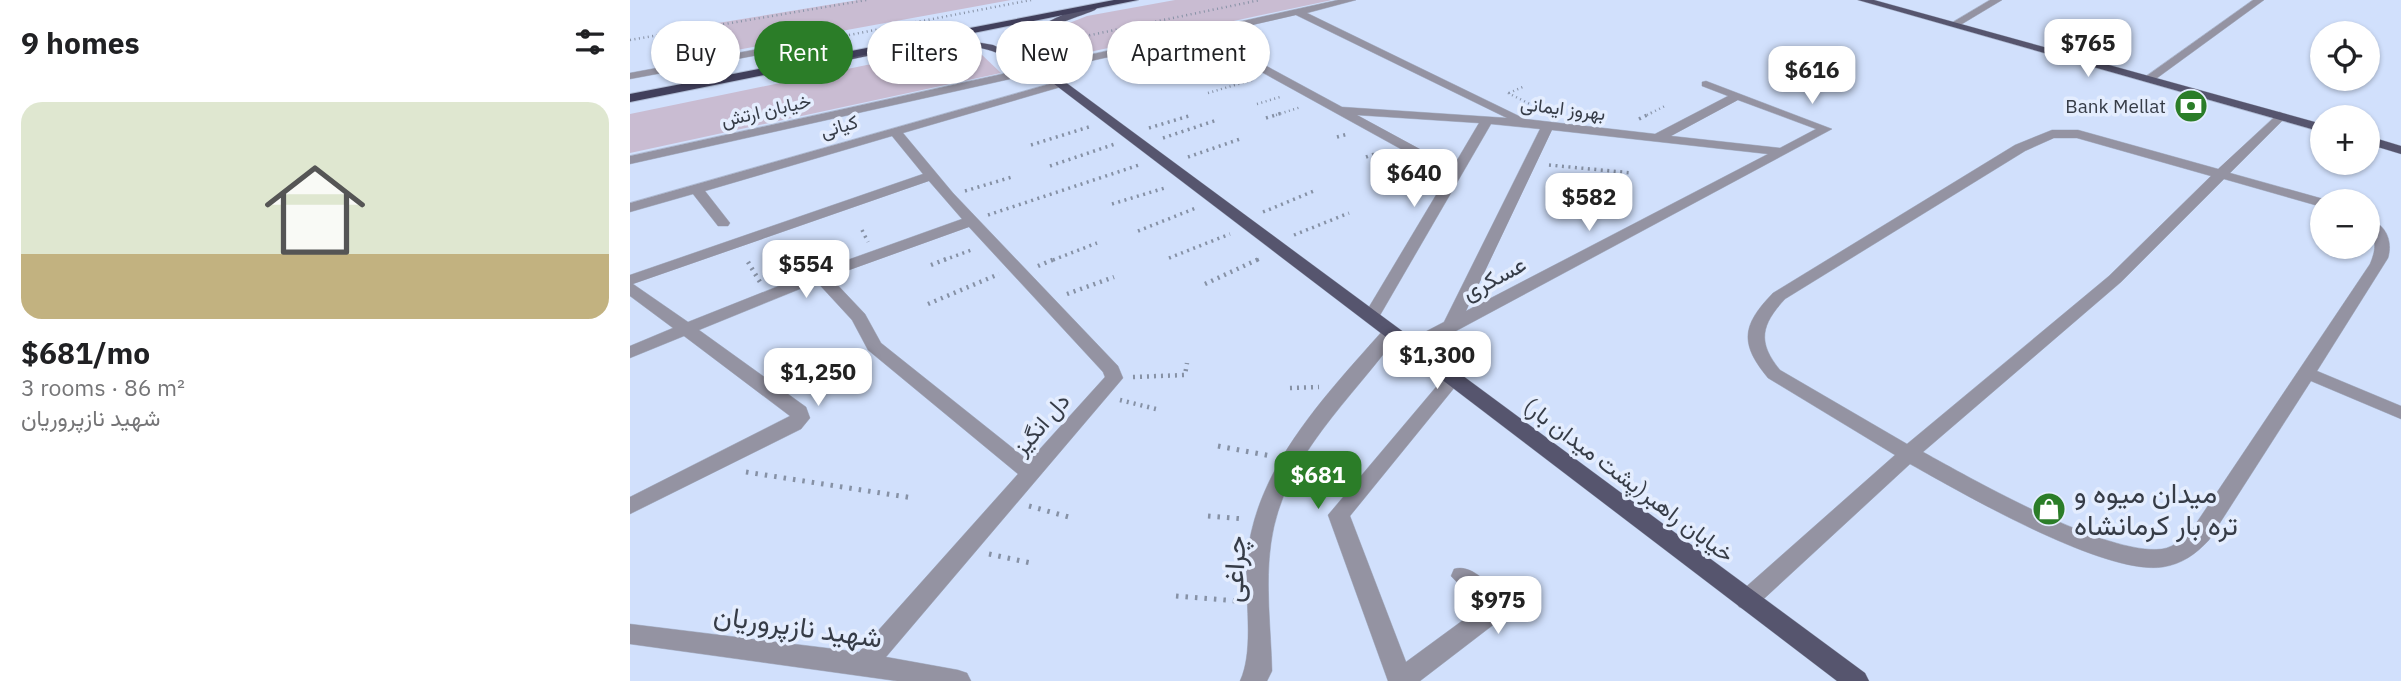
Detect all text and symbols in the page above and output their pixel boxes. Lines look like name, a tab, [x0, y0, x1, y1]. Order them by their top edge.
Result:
pin: $765	[2047, 20, 2129, 79]
chip: Buy	[651, 21, 740, 84]
chip: Rent	[754, 21, 853, 84]
chip: Filters	[867, 21, 982, 84]
chip: New	[996, 21, 1093, 84]
chip: Apartment	[1107, 21, 1270, 84]
map controls	[2310, 21, 2380, 259]
button: locate	[2310, 21, 2380, 91]
text: 9 homes	[21, 23, 140, 62]
icon: filters	[571, 23, 609, 61]
text: $765	[2060, 27, 2116, 57]
pin: $616	[1771, 46, 1853, 106]
text: $616	[1784, 54, 1840, 84]
bank icon: Bank Mellat	[2172, 87, 2210, 125]
street label: خیابان ارتش	[719, 88, 813, 132]
street label: بهروز ایمانی	[1519, 91, 1607, 125]
place label: Bank Mellat	[2065, 94, 2166, 118]
button: +	[2310, 105, 2380, 175]
street label: کیانی	[817, 109, 861, 143]
icon: home	[252, 147, 378, 273]
pin: $640	[1373, 150, 1455, 209]
text: $640	[1386, 157, 1442, 187]
pin: $582	[1548, 174, 1630, 233]
text: $582	[1561, 181, 1617, 211]
button: −	[2310, 189, 2380, 259]
pin: $554	[765, 240, 847, 300]
text: $554	[778, 248, 834, 278]
street label: عسکری	[1456, 248, 1531, 307]
pin: $1,300	[1380, 332, 1494, 391]
text: $681/mo	[21, 333, 150, 372]
text: $1,300	[1399, 339, 1475, 369]
pin: $1,250	[761, 348, 875, 408]
text: $1,250	[780, 356, 856, 386]
text: 3 rooms · 86 m²	[21, 372, 185, 402]
street label: دل انگیز	[1004, 386, 1076, 462]
street label: خیابان راهبر(پشت میدان بار)	[1517, 390, 1741, 570]
text: شهید نازپروریان	[21, 402, 160, 432]
pin: $681	[1277, 452, 1359, 511]
text: $681	[1290, 459, 1346, 489]
place label: میدان میوه و تره بار کرمانشاه	[2074, 474, 2238, 543]
shop icon: میدان میوه و تره بار کرمانشاه	[2030, 490, 2068, 528]
street label: چراغی	[1213, 535, 1255, 603]
pin: $975	[1457, 576, 1539, 636]
text: $975	[1470, 584, 1526, 614]
street label: شهید نازپروریان	[711, 595, 885, 657]

